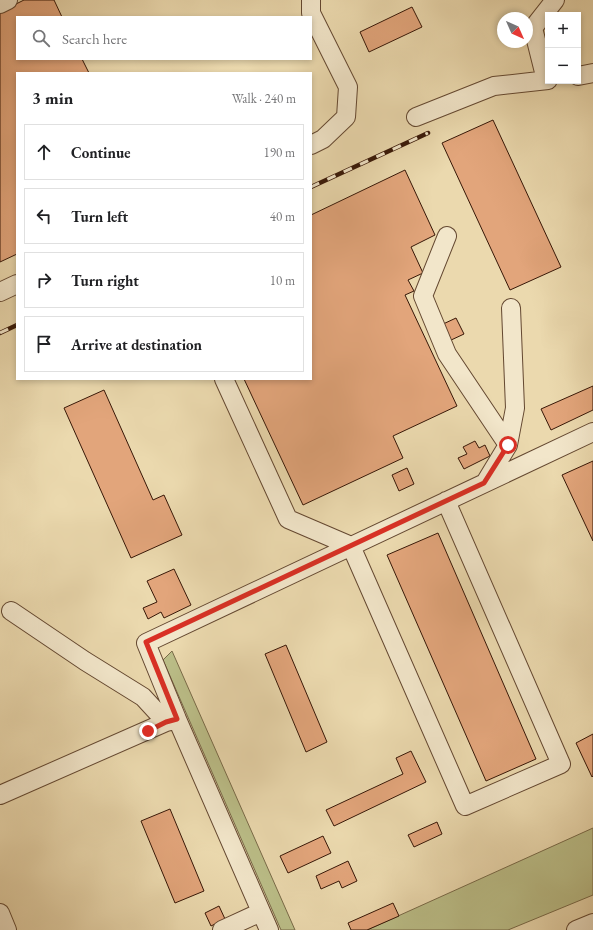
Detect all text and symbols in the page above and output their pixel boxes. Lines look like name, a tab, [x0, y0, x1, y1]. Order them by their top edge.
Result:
north arrow	[497, 12, 533, 48]
map controls	[545, 12, 581, 84]
button: +	[545, 12, 581, 48]
search box	[16, 16, 312, 60]
icon: search	[30, 27, 52, 49]
text: Search here	[62, 29, 127, 48]
button: −	[545, 48, 581, 84]
text: 3 min	[32, 87, 73, 109]
text: Walk · 240 m	[232, 90, 296, 107]
icon: ahead	[33, 141, 55, 163]
text: Continue	[71, 143, 131, 162]
text: 190 m	[264, 144, 295, 161]
icon: left	[33, 205, 55, 227]
text: Turn left	[71, 207, 128, 226]
text: 40 m	[270, 208, 295, 225]
icon: right	[33, 269, 55, 291]
text: Turn right	[71, 271, 139, 290]
text: 10 m	[270, 272, 295, 289]
icon: arrive	[33, 333, 55, 355]
text: Arrive at destination	[71, 335, 202, 354]
route start	[499, 436, 517, 454]
route end	[139, 722, 157, 740]

